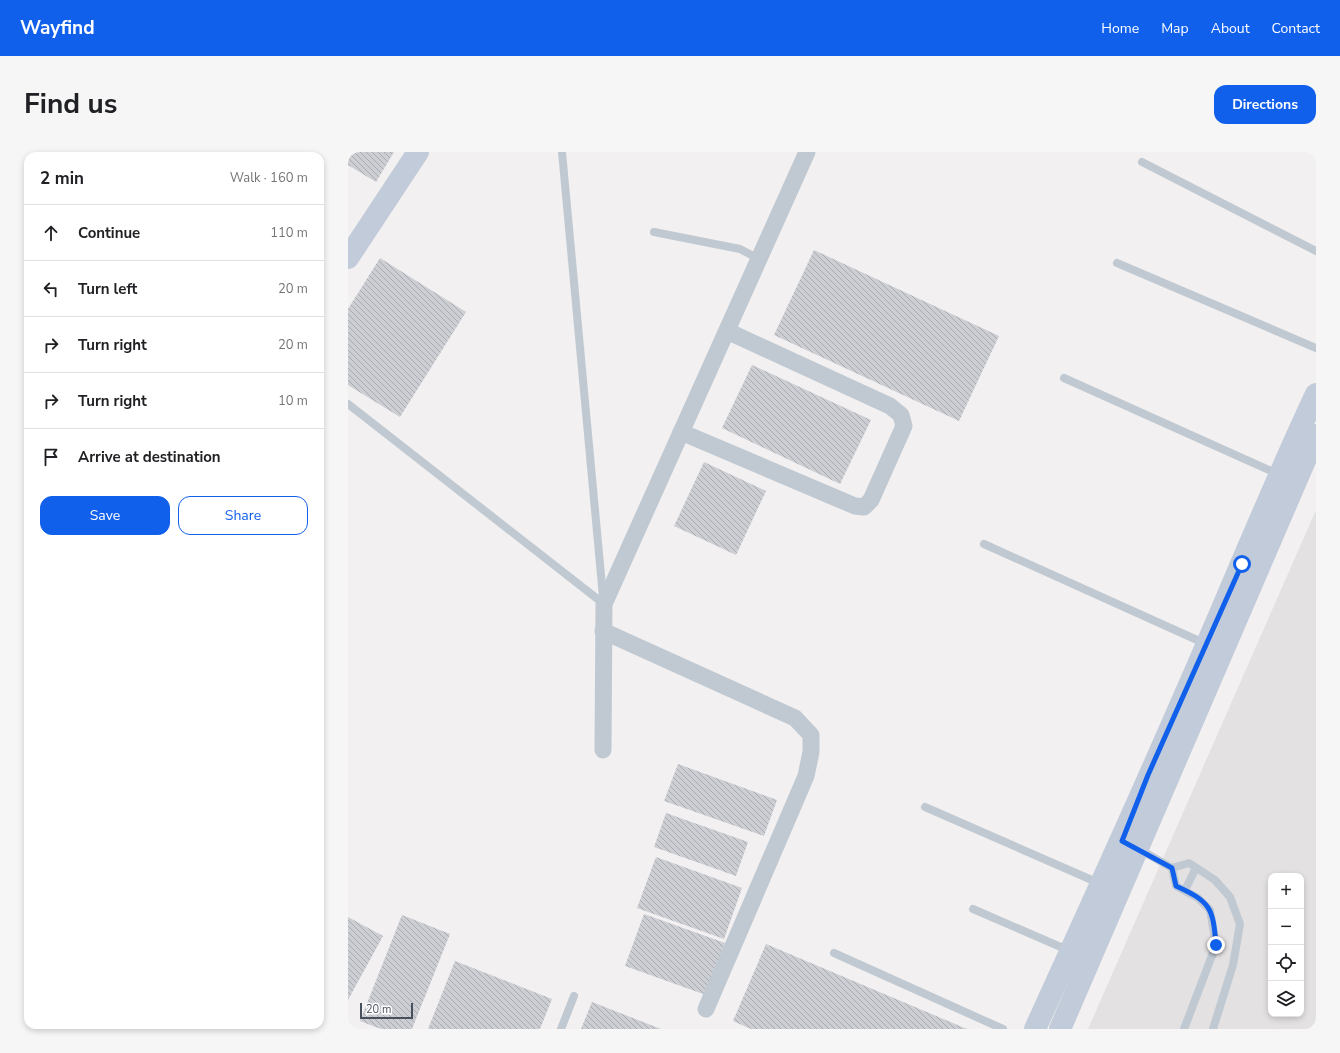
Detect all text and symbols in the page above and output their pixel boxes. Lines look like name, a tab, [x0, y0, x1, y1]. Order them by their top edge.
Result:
text: Wayfind	[20, 15, 95, 41]
text: Home	[1101, 19, 1139, 38]
text: Map	[1161, 19, 1189, 38]
text: About	[1211, 19, 1250, 38]
text: Contact	[1272, 19, 1320, 38]
text: Find us	[24, 85, 118, 123]
button: Directions	[1214, 85, 1316, 124]
text: 2 min	[40, 167, 84, 190]
text: Walk · 160 m	[230, 169, 308, 187]
icon: ahead	[40, 222, 62, 244]
text: Continue	[78, 223, 140, 243]
text: 110 m	[270, 224, 308, 242]
icon: left	[40, 278, 62, 300]
text: Turn left	[78, 279, 137, 299]
text: 20 m	[278, 280, 308, 298]
icon: right	[40, 334, 62, 356]
text: Turn right	[78, 335, 147, 355]
text: 20 m	[278, 336, 308, 354]
icon: right	[40, 390, 62, 412]
text: Turn right	[78, 391, 147, 411]
text: 10 m	[278, 392, 308, 410]
icon: arrive	[40, 446, 62, 468]
text: Arrive at destination	[78, 447, 221, 467]
button: Save	[40, 496, 170, 535]
button: Share	[178, 496, 308, 535]
route start	[1233, 555, 1251, 573]
map controls	[1268, 873, 1304, 1017]
button: +	[1268, 873, 1304, 909]
button: −	[1268, 909, 1304, 945]
route end	[1207, 936, 1225, 954]
button: locate	[1268, 945, 1304, 981]
button: layers	[1268, 981, 1304, 1017]
scale bar	[360, 1001, 413, 1020]
text: 20 m	[366, 1002, 391, 1017]

